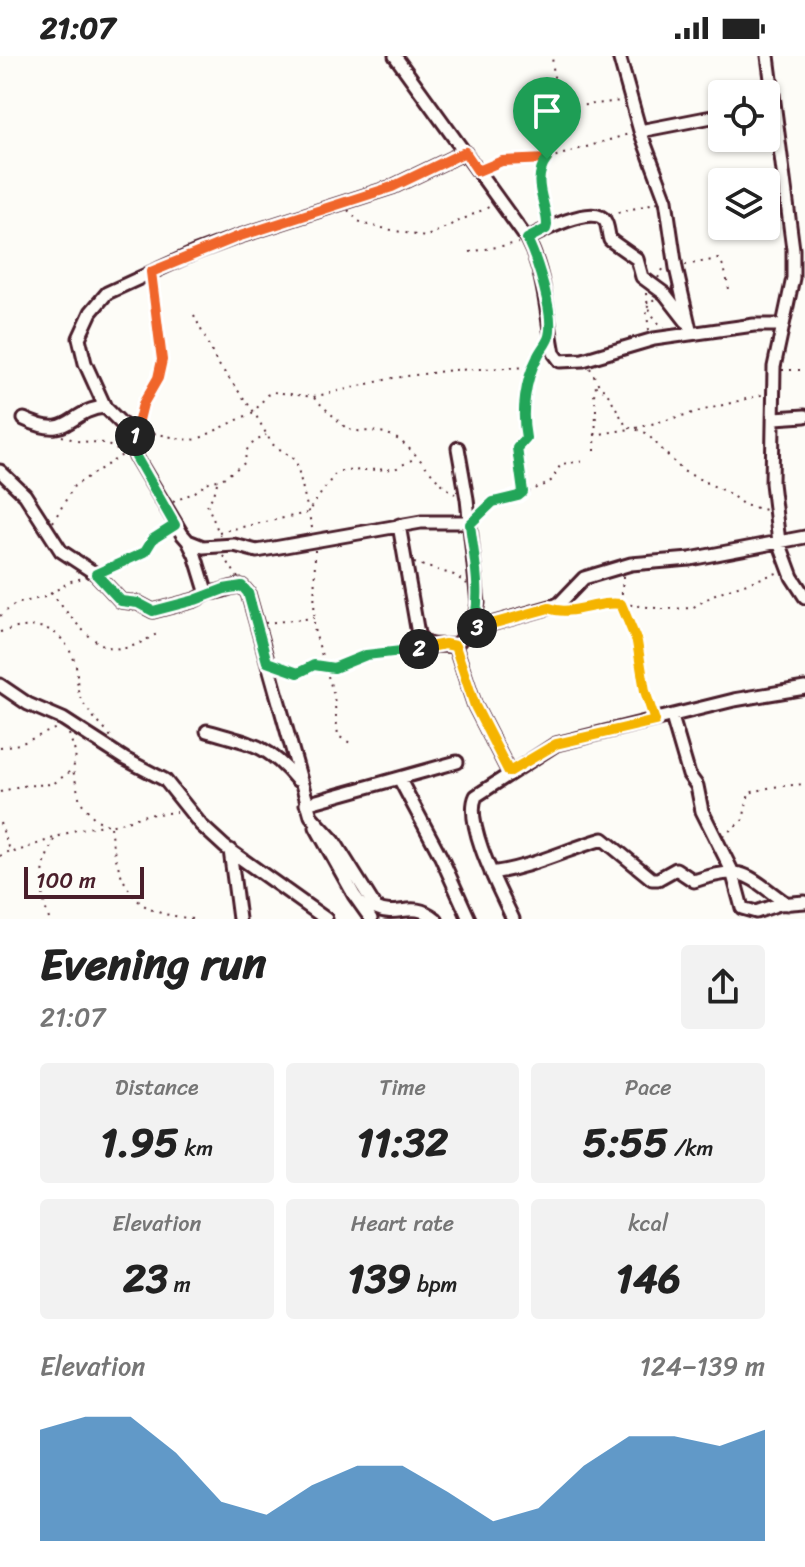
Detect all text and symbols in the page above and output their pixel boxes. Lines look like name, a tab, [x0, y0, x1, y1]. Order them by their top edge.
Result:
text: 21:07	[40, 1, 115, 55]
pin	[513, 77, 581, 159]
map controls	[708, 80, 780, 240]
button: locate	[708, 80, 780, 152]
icon: arrive	[525, 89, 569, 133]
button: layers	[708, 168, 780, 240]
pin: 1	[115, 416, 155, 456]
text: 1	[130, 416, 140, 455]
pin: 3	[457, 608, 497, 648]
text: 3	[471, 608, 483, 647]
pin: 2	[399, 629, 439, 669]
text: 2	[413, 629, 425, 668]
text: 100 m	[36, 861, 96, 900]
scale bar	[24, 863, 144, 899]
text: Evening run	[40, 925, 266, 1003]
button: share	[681, 945, 765, 1029]
text: 21:07	[40, 994, 105, 1040]
text: Distance	[115, 1068, 199, 1107]
text: Time	[379, 1068, 426, 1107]
text: Pace	[625, 1068, 672, 1107]
text: 1.95	[101, 1107, 179, 1178]
text: 11:32	[357, 1107, 448, 1178]
text: 5:55	[583, 1107, 668, 1178]
text: km	[179, 1129, 213, 1168]
text: /km	[668, 1129, 713, 1168]
text: Elevation	[112, 1204, 201, 1243]
text: Heart rate	[351, 1204, 454, 1243]
text: kcal	[628, 1204, 668, 1243]
text: 23	[123, 1243, 168, 1314]
text: 139	[347, 1243, 411, 1314]
text: 146	[616, 1243, 681, 1314]
text: m	[168, 1265, 191, 1304]
text: bpm	[411, 1265, 457, 1304]
text: Elevation	[40, 1343, 145, 1389]
text: 124–139 m	[640, 1343, 765, 1389]

